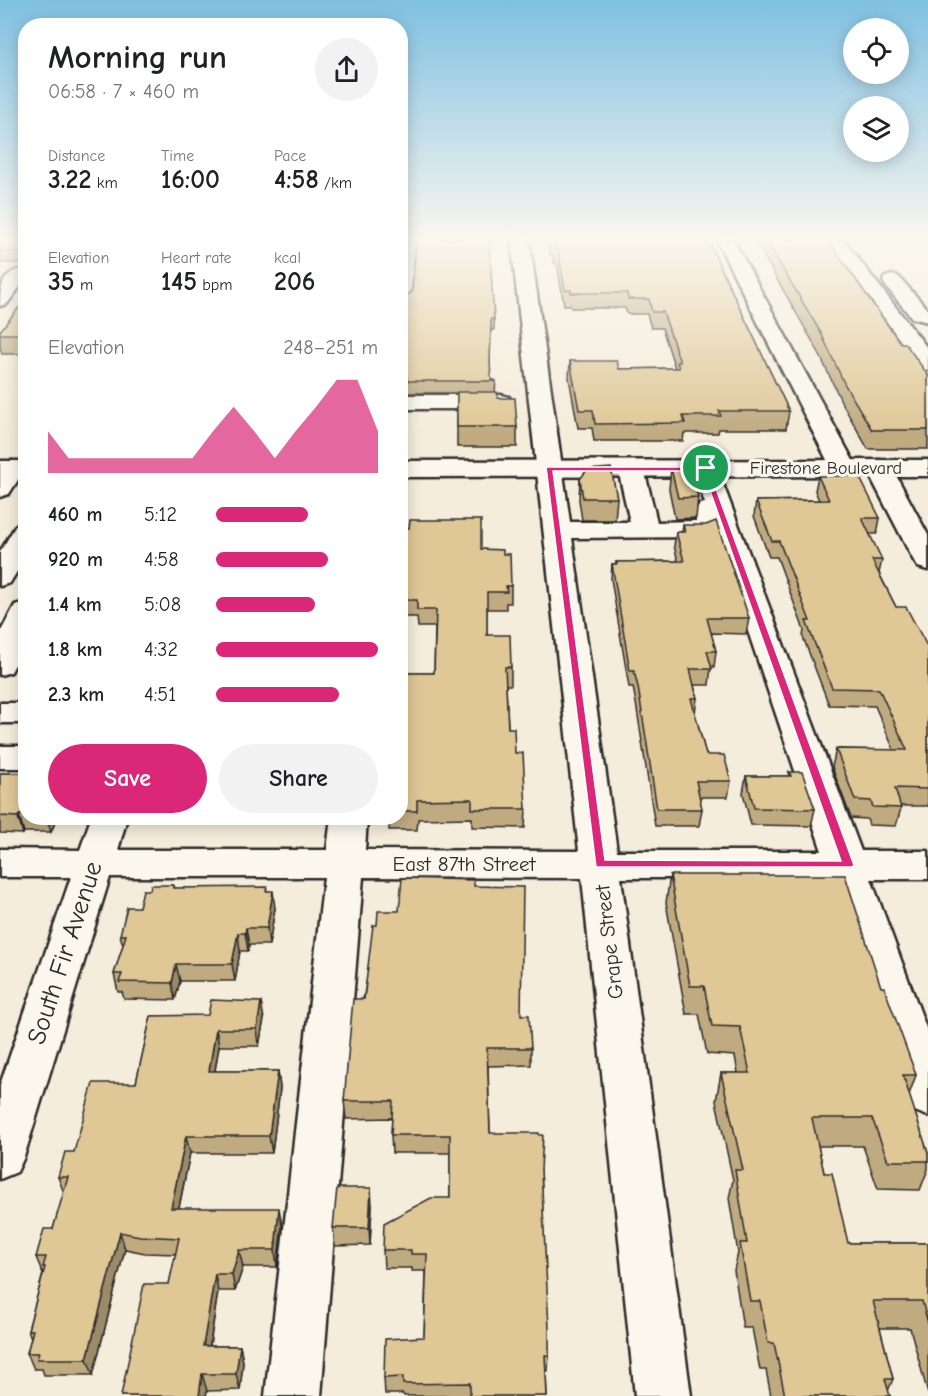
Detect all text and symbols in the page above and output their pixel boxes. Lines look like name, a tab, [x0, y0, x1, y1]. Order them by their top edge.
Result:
map controls	[843, 18, 909, 162]
button: locate	[843, 18, 909, 84]
text: Morning run	[48, 38, 227, 76]
button: share	[315, 38, 378, 101]
text: 06:58 · 7 × 460 m	[48, 80, 199, 103]
button: layers	[843, 96, 909, 162]
text: Distance	[48, 147, 105, 165]
text: Time	[161, 147, 194, 165]
text: Pace	[274, 147, 306, 165]
text: 3.22	[48, 165, 91, 195]
text: 16:00	[161, 165, 220, 195]
text: 4:58	[274, 165, 319, 195]
text: km	[91, 174, 118, 192]
text: /km	[319, 174, 352, 192]
text: Elevation	[48, 249, 109, 267]
text: Heart rate	[161, 249, 232, 267]
text: kcal	[274, 249, 301, 267]
text: 35	[48, 267, 75, 297]
text: 145	[161, 267, 197, 297]
text: 206	[274, 267, 315, 297]
text: m	[75, 276, 93, 294]
text: bpm	[197, 276, 233, 294]
text: Elevation	[48, 336, 125, 359]
text: 248–251 m	[283, 336, 378, 359]
pin	[680, 442, 731, 493]
icon: arrive	[689, 451, 722, 484]
street label: Firestone Boulevard	[750, 458, 902, 479]
text: 460 m	[48, 503, 102, 526]
text: 5:12	[144, 503, 177, 526]
text: 920 m	[48, 548, 103, 571]
text: 4:58	[144, 548, 178, 571]
text: 1.4 km	[48, 593, 102, 616]
text: 5:08	[144, 593, 181, 616]
text: 1.8 km	[48, 638, 103, 661]
text: 4:32	[144, 638, 178, 661]
text: 2.3 km	[48, 683, 104, 706]
text: 4:51	[144, 683, 176, 706]
button: Save	[48, 744, 207, 813]
button: Share	[219, 744, 378, 813]
street label: East 87th Street	[393, 852, 536, 876]
street label: South Fir Avenue	[21, 858, 109, 1048]
street label: Grape Street	[590, 882, 628, 1001]

